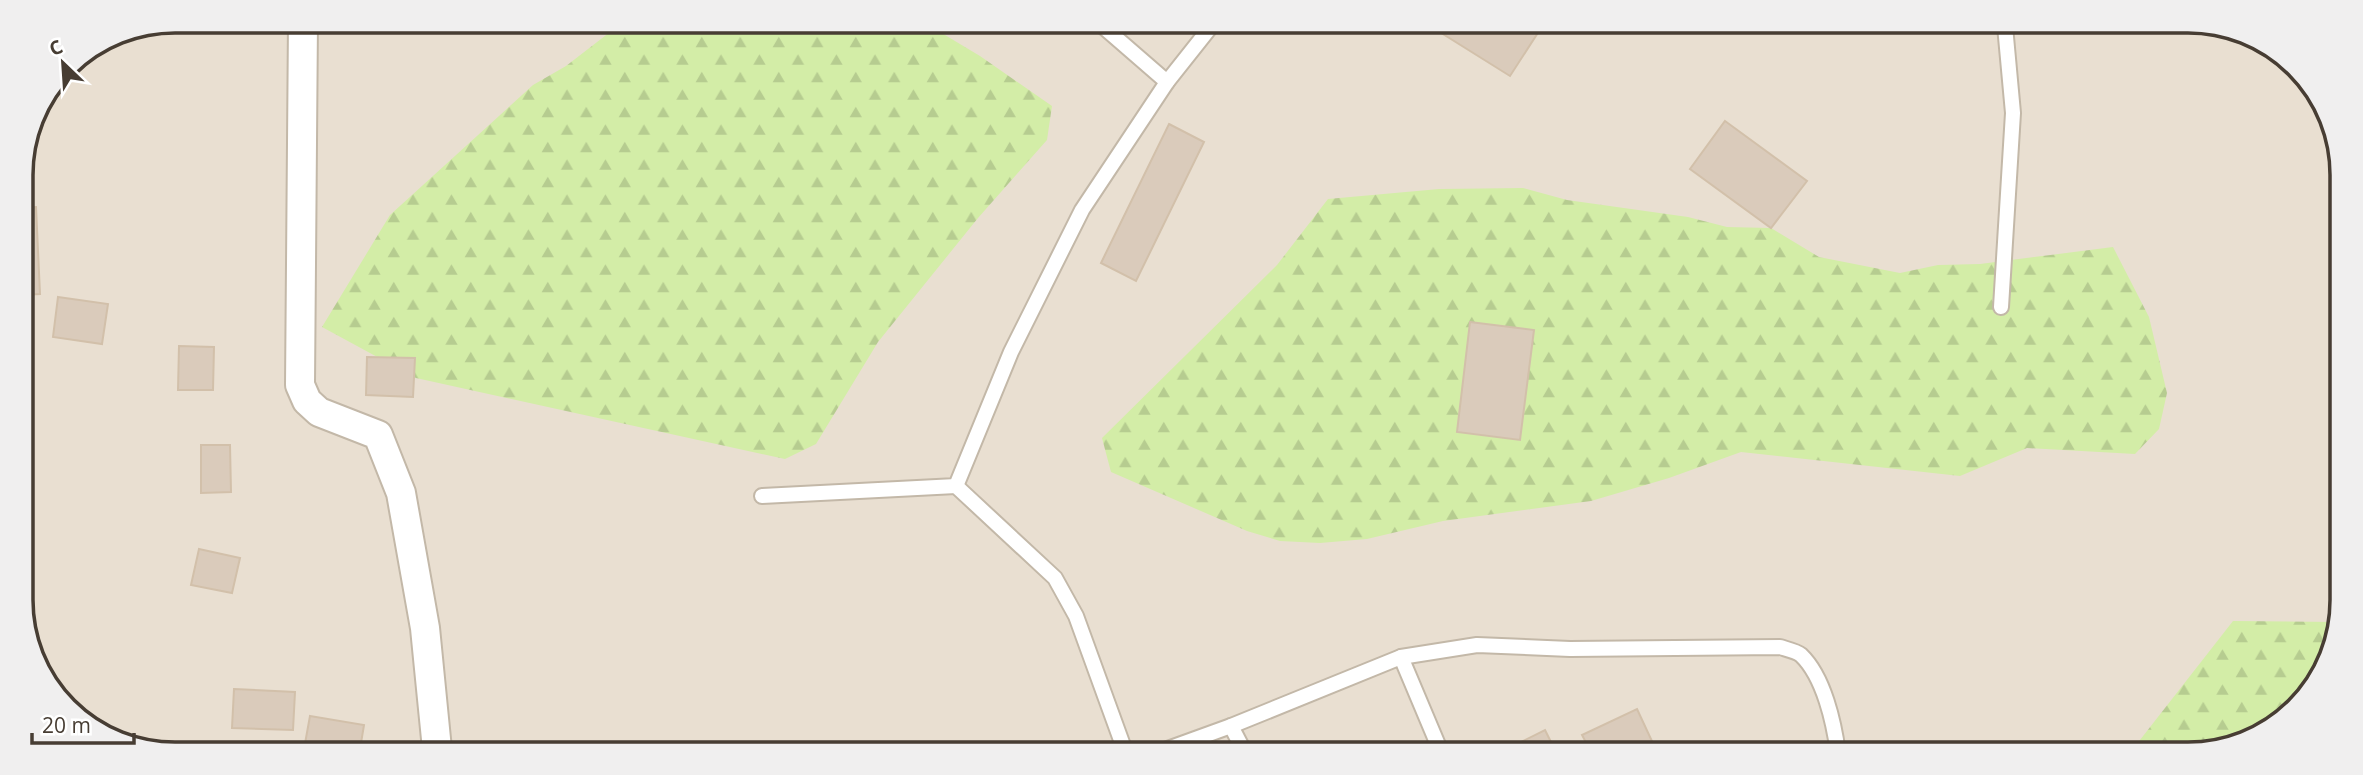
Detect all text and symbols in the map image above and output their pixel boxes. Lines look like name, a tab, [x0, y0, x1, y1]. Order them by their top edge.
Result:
north arrow	[28, 28, 98, 98]
text: С	[45, 33, 67, 62]
scale bar	[32, 702, 133, 746]
text: 20 m	[42, 711, 91, 739]

